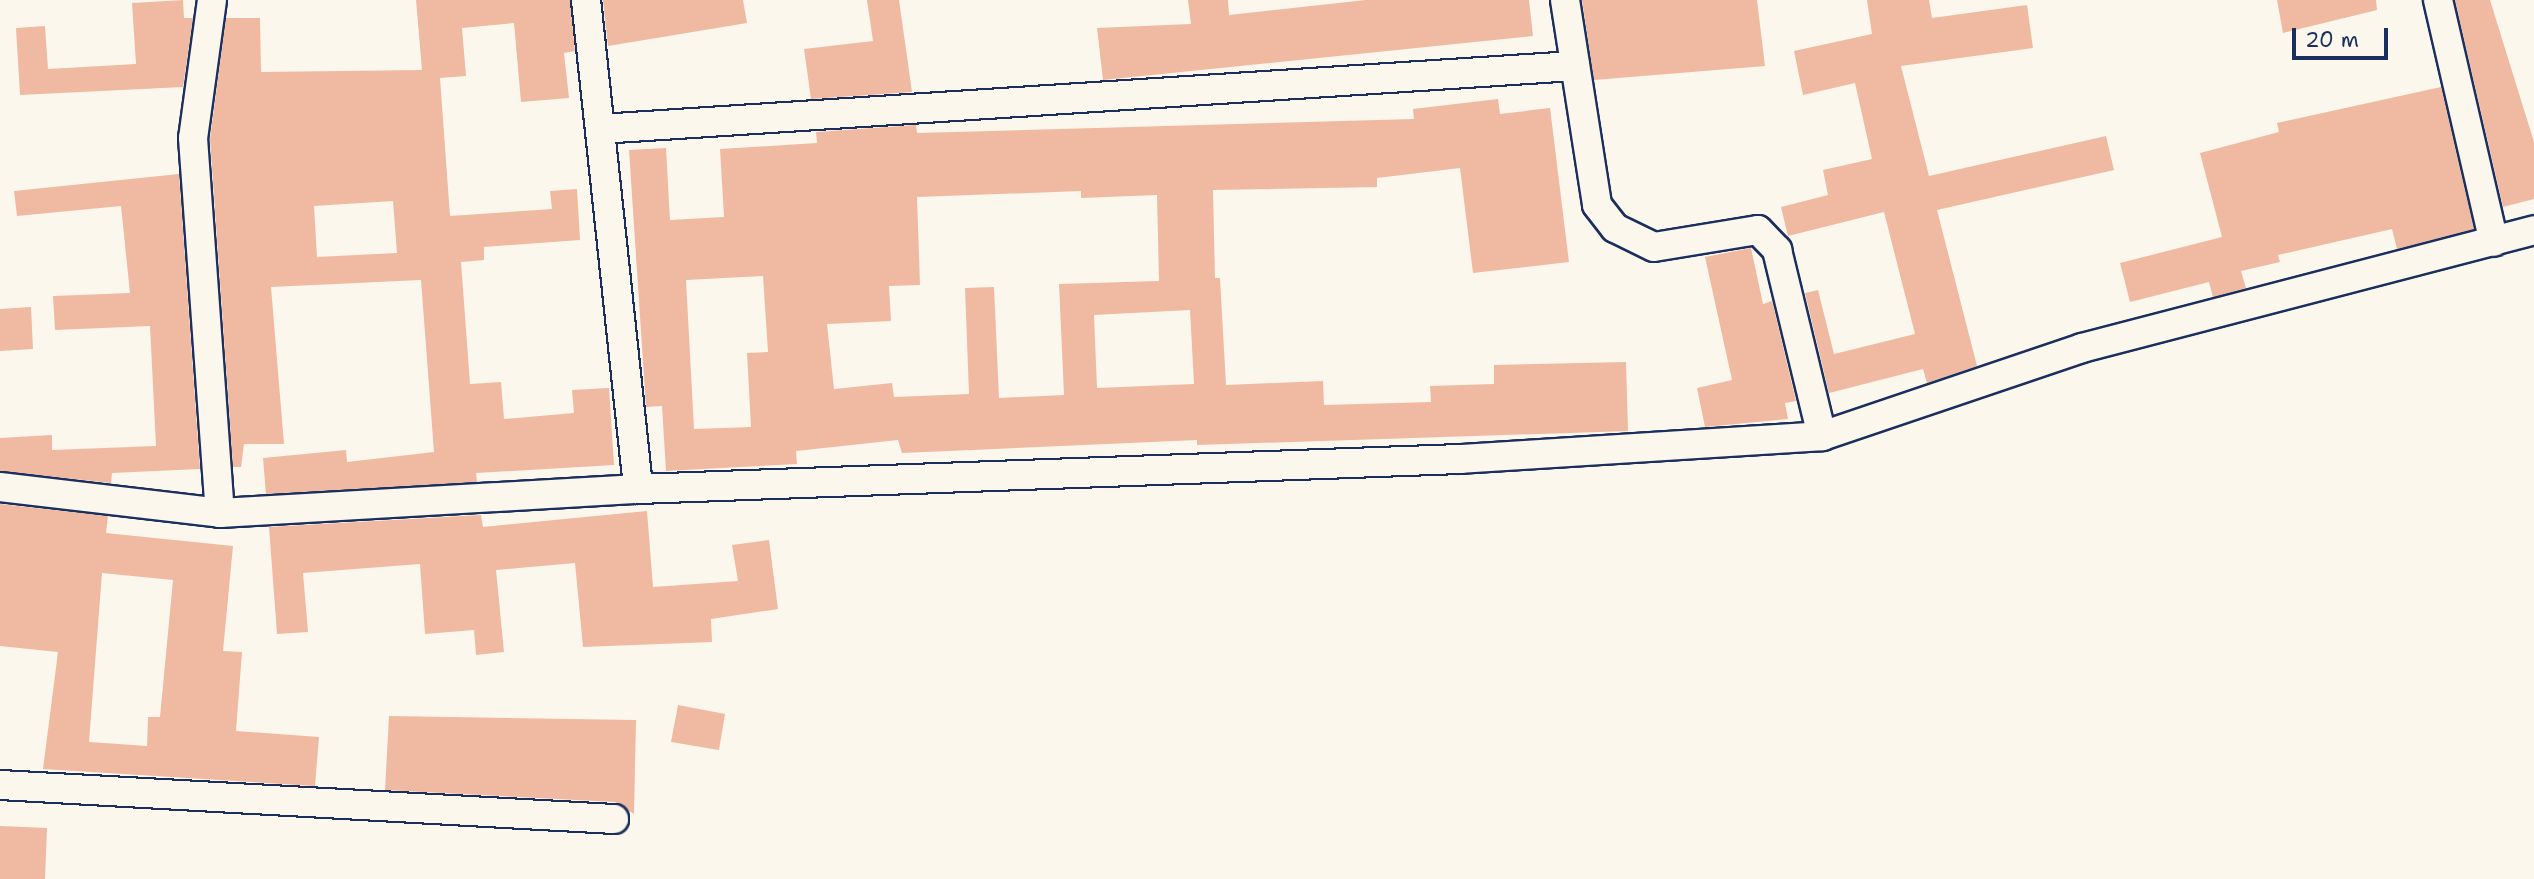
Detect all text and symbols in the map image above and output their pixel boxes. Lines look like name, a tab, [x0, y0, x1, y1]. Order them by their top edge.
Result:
scale bar	[2296, 14, 2392, 58]
text: 20 m	[2305, 26, 2359, 54]

